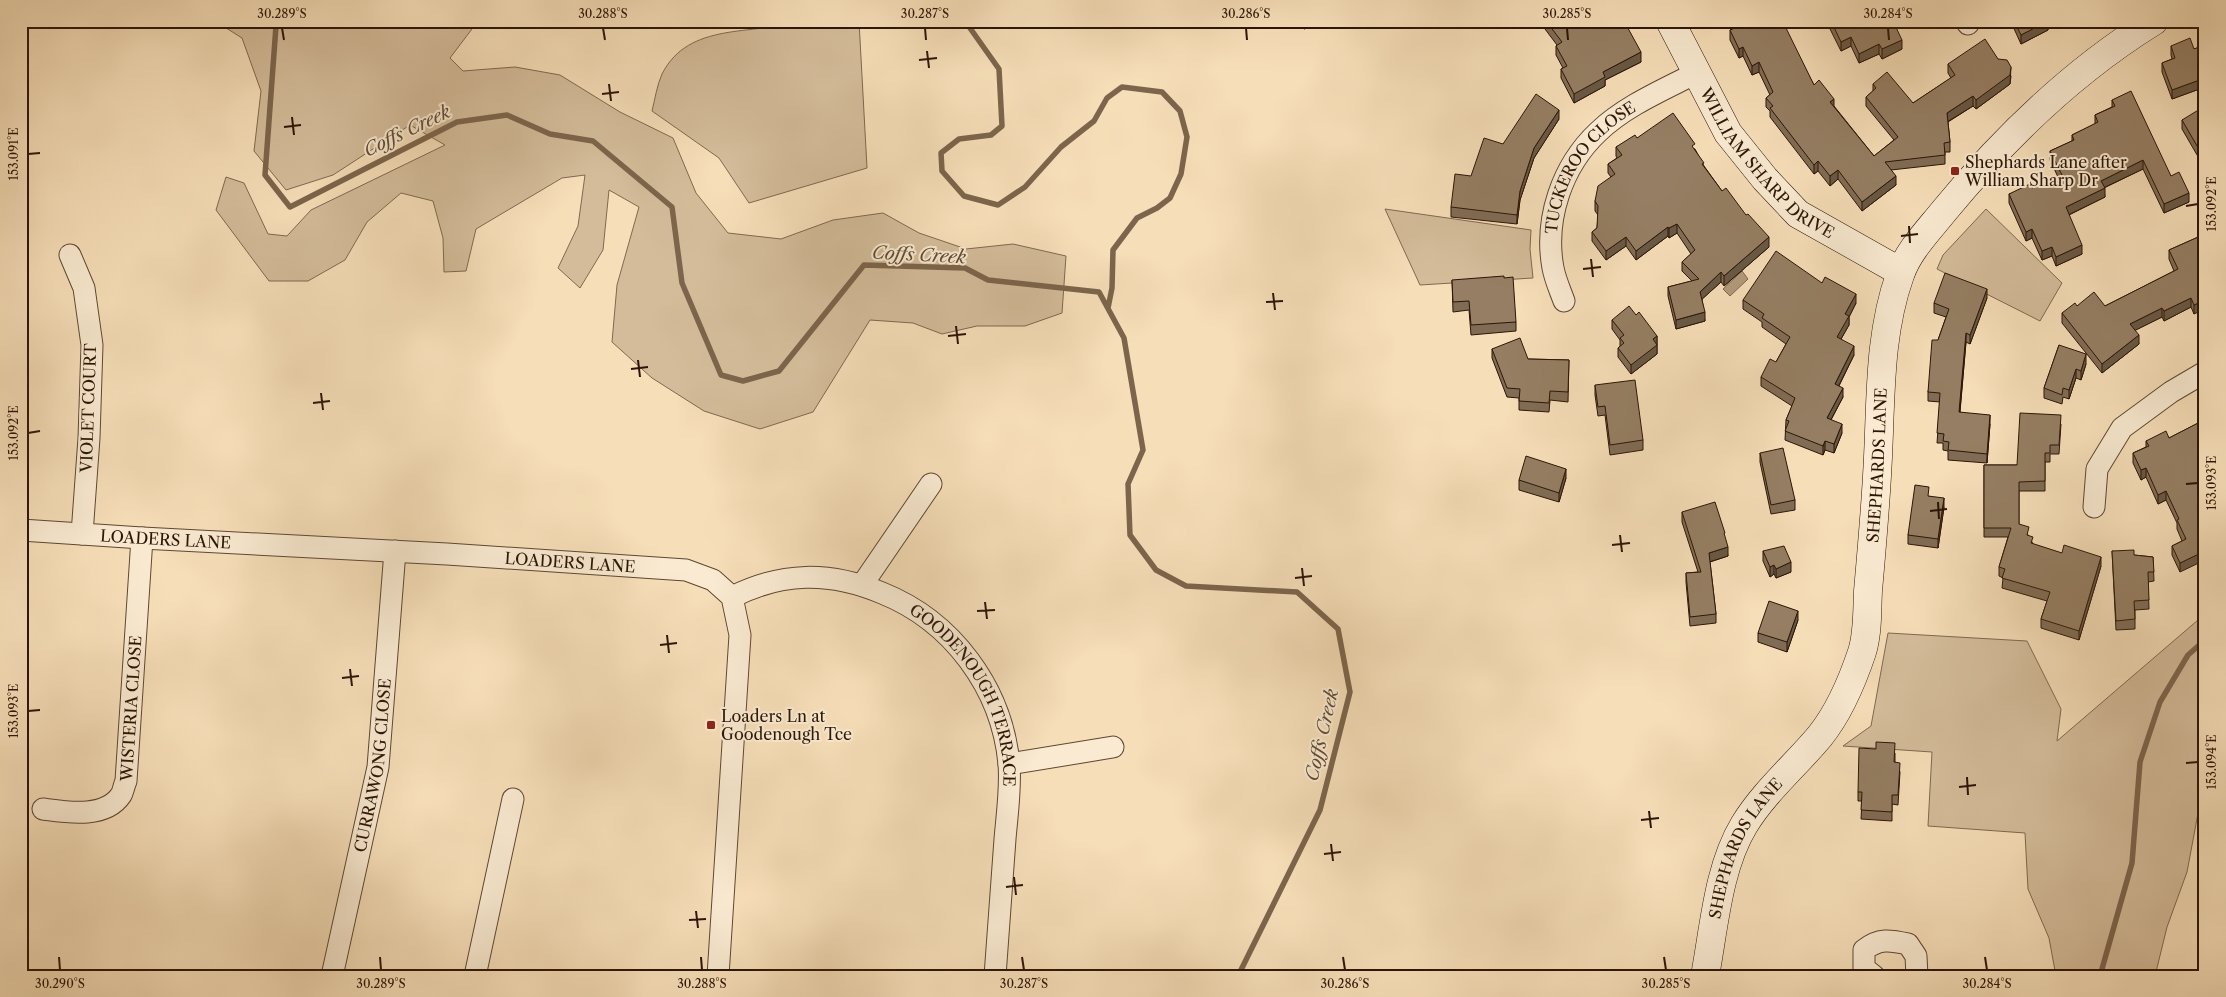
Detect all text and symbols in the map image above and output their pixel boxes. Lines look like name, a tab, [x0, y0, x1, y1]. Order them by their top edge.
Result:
text: 30.289°S	[257, 6, 307, 21]
text: 30.288°S	[578, 6, 628, 21]
text: 30.287°S	[901, 6, 949, 21]
text: 30.286°S	[1221, 6, 1271, 21]
text: 30.285°S	[1543, 6, 1591, 21]
text: 30.284°S	[1863, 6, 1913, 21]
street label: WILLIAM SHARP DRIVE	[1696, 83, 1838, 243]
street label: TUCKEROO CLOSE	[1541, 97, 1639, 235]
water label: Coffs Creek	[360, 100, 455, 161]
text: 153.091°E	[6, 128, 21, 180]
place label: Shephards Lane after William Sharp Dr	[1964, 152, 2127, 190]
marker: Shephards Lane after William Sharp Dr	[1949, 165, 1961, 177]
text: 153.092°E	[2204, 177, 2219, 231]
water label: Coffs Creek	[872, 242, 967, 268]
street label: VIOLET COURT	[76, 343, 100, 474]
street label: SHEPHARDS LANE	[1862, 387, 1891, 544]
text: 153.092°E	[6, 406, 21, 460]
text: 153.093°E	[2204, 456, 2219, 510]
street label: LOADERS LANE	[100, 525, 232, 553]
street label: LOADERS LANE	[504, 548, 636, 577]
street label: GOODENOUGH TERRACE	[906, 599, 1020, 787]
street label: WISTERIA CLOSE	[116, 635, 146, 783]
street label: CURRAWONG CLOSE	[350, 678, 395, 854]
text: 153.093°E	[6, 684, 21, 738]
water label: Coffs Creek	[1301, 686, 1343, 783]
place label: Loaders Ln at Goodenough Tce	[721, 706, 852, 744]
marker: Loaders Ln at Goodenough Tce	[705, 719, 717, 731]
text: 153.094°E	[2204, 735, 2219, 789]
street label: SHEPHARDS LANE	[1705, 774, 1787, 920]
text: 30.290°S	[35, 976, 85, 991]
text: 30.289°S	[356, 976, 406, 991]
text: 30.288°S	[677, 976, 727, 991]
text: 30.287°S	[1000, 976, 1048, 991]
text: 30.286°S	[1320, 976, 1370, 991]
text: 30.285°S	[1642, 976, 1690, 991]
text: 30.284°S	[1962, 976, 2012, 991]

